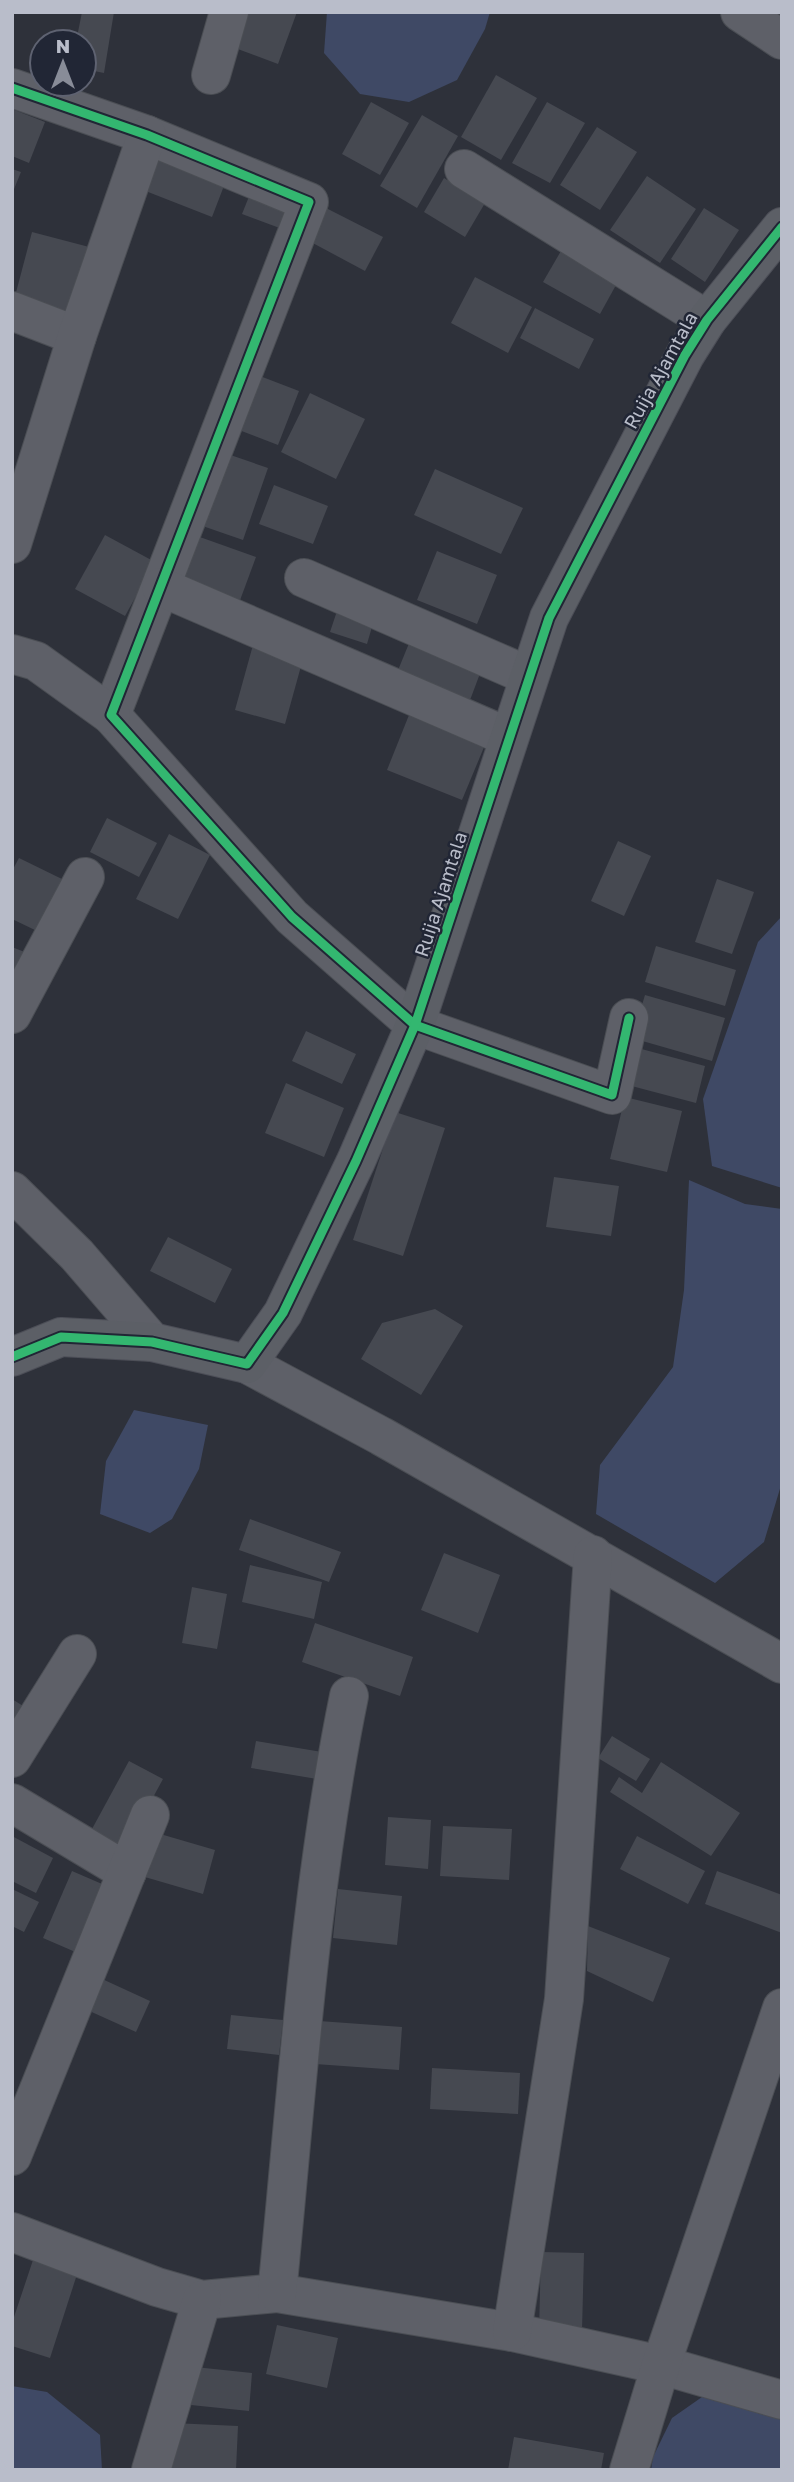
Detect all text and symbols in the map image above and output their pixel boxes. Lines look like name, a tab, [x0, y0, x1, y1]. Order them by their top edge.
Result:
north arrow	[28, 28, 98, 98]
text: N	[56, 34, 70, 57]
street label: Ruija Ajamtala	[618, 308, 702, 432]
street label: Ruija Ajamtala	[409, 829, 471, 959]

